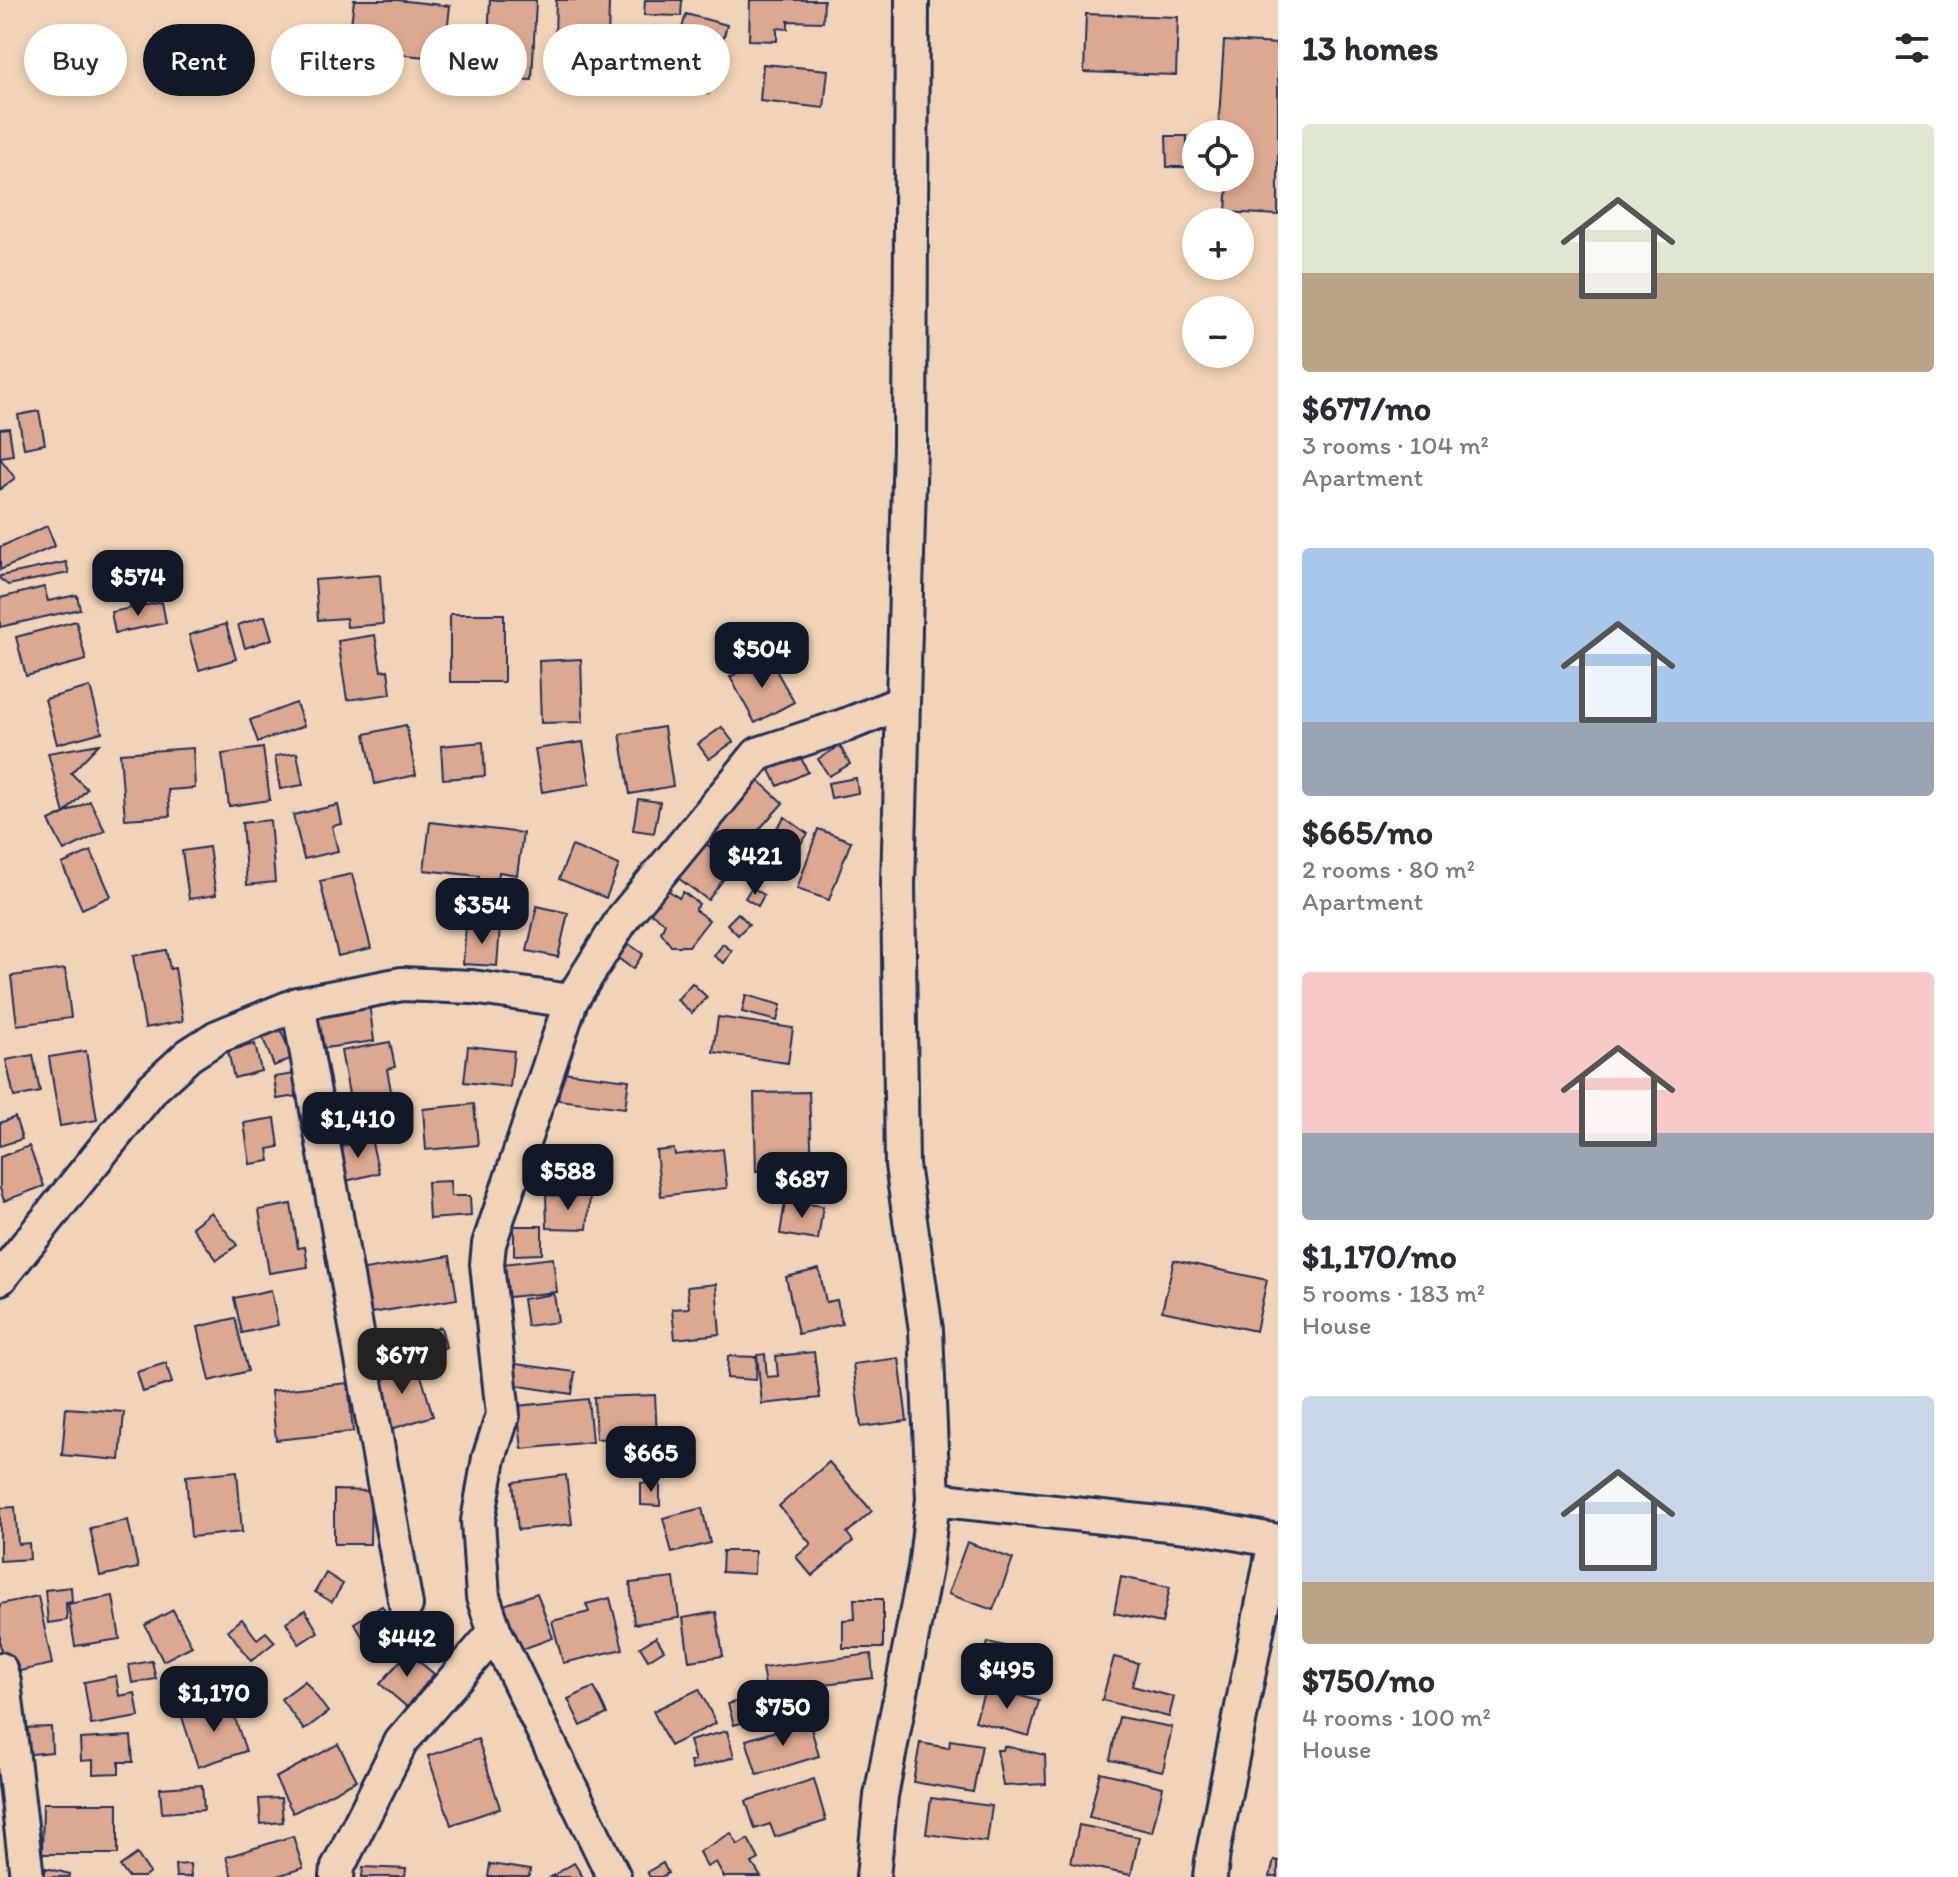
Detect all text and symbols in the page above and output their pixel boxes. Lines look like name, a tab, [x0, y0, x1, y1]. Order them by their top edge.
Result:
chip: Buy	[24, 24, 127, 96]
chip: Rent	[143, 24, 255, 96]
chip: Filters	[271, 24, 404, 96]
chip: New	[420, 24, 527, 96]
chip: Apartment	[543, 24, 730, 96]
icon: filters	[1890, 26, 1934, 70]
text: 13 homes	[1302, 28, 1438, 69]
map controls	[1182, 120, 1254, 368]
button: locate	[1182, 120, 1254, 192]
icon: home	[1546, 176, 1690, 320]
button: +	[1182, 208, 1254, 280]
button: −	[1182, 296, 1254, 368]
text: $677/mo	[1302, 388, 1431, 429]
text: 3 rooms · 104 m²	[1302, 429, 1489, 461]
text: Apartment	[1302, 461, 1423, 493]
pin: $574	[91, 550, 185, 618]
text: $574	[110, 560, 166, 592]
icon: home	[1546, 600, 1690, 744]
pin: $504	[715, 622, 809, 690]
text: $504	[733, 632, 791, 664]
text: $665/mo	[1302, 812, 1433, 853]
pin: $421	[708, 829, 802, 897]
text: $421	[728, 839, 782, 871]
text: 2 rooms · 80 m²	[1302, 853, 1475, 885]
pin: $354	[435, 878, 529, 946]
text: Apartment	[1302, 885, 1423, 917]
text: $354	[454, 888, 510, 920]
icon: home	[1546, 1024, 1690, 1168]
pin: $1,410	[293, 1092, 423, 1160]
text: $1,410	[320, 1102, 396, 1134]
pin: $588	[521, 1144, 615, 1212]
pin: $687	[755, 1152, 849, 1220]
text: $588	[540, 1154, 596, 1186]
text: $687	[775, 1162, 829, 1194]
text: $1,170/mo	[1302, 1236, 1457, 1277]
text: 5 rooms · 183 m²	[1302, 1277, 1485, 1309]
text: House	[1302, 1309, 1372, 1341]
pin: $677	[355, 1328, 449, 1396]
text: $677	[376, 1338, 428, 1370]
pin: $665	[604, 1426, 698, 1494]
text: $665	[624, 1436, 678, 1468]
icon: home	[1546, 1448, 1690, 1592]
pin: $442	[360, 1611, 454, 1679]
text: $442	[378, 1621, 436, 1653]
pin: $495	[960, 1643, 1054, 1711]
text: $495	[979, 1653, 1035, 1685]
text: $750/mo	[1302, 1660, 1435, 1701]
pin: $1,170	[149, 1666, 279, 1734]
text: $1,170	[178, 1676, 250, 1708]
pin: $750	[736, 1680, 830, 1748]
text: $750	[755, 1690, 811, 1722]
text: 4 rooms · 100 m²	[1302, 1701, 1491, 1733]
text: House	[1302, 1733, 1372, 1765]

